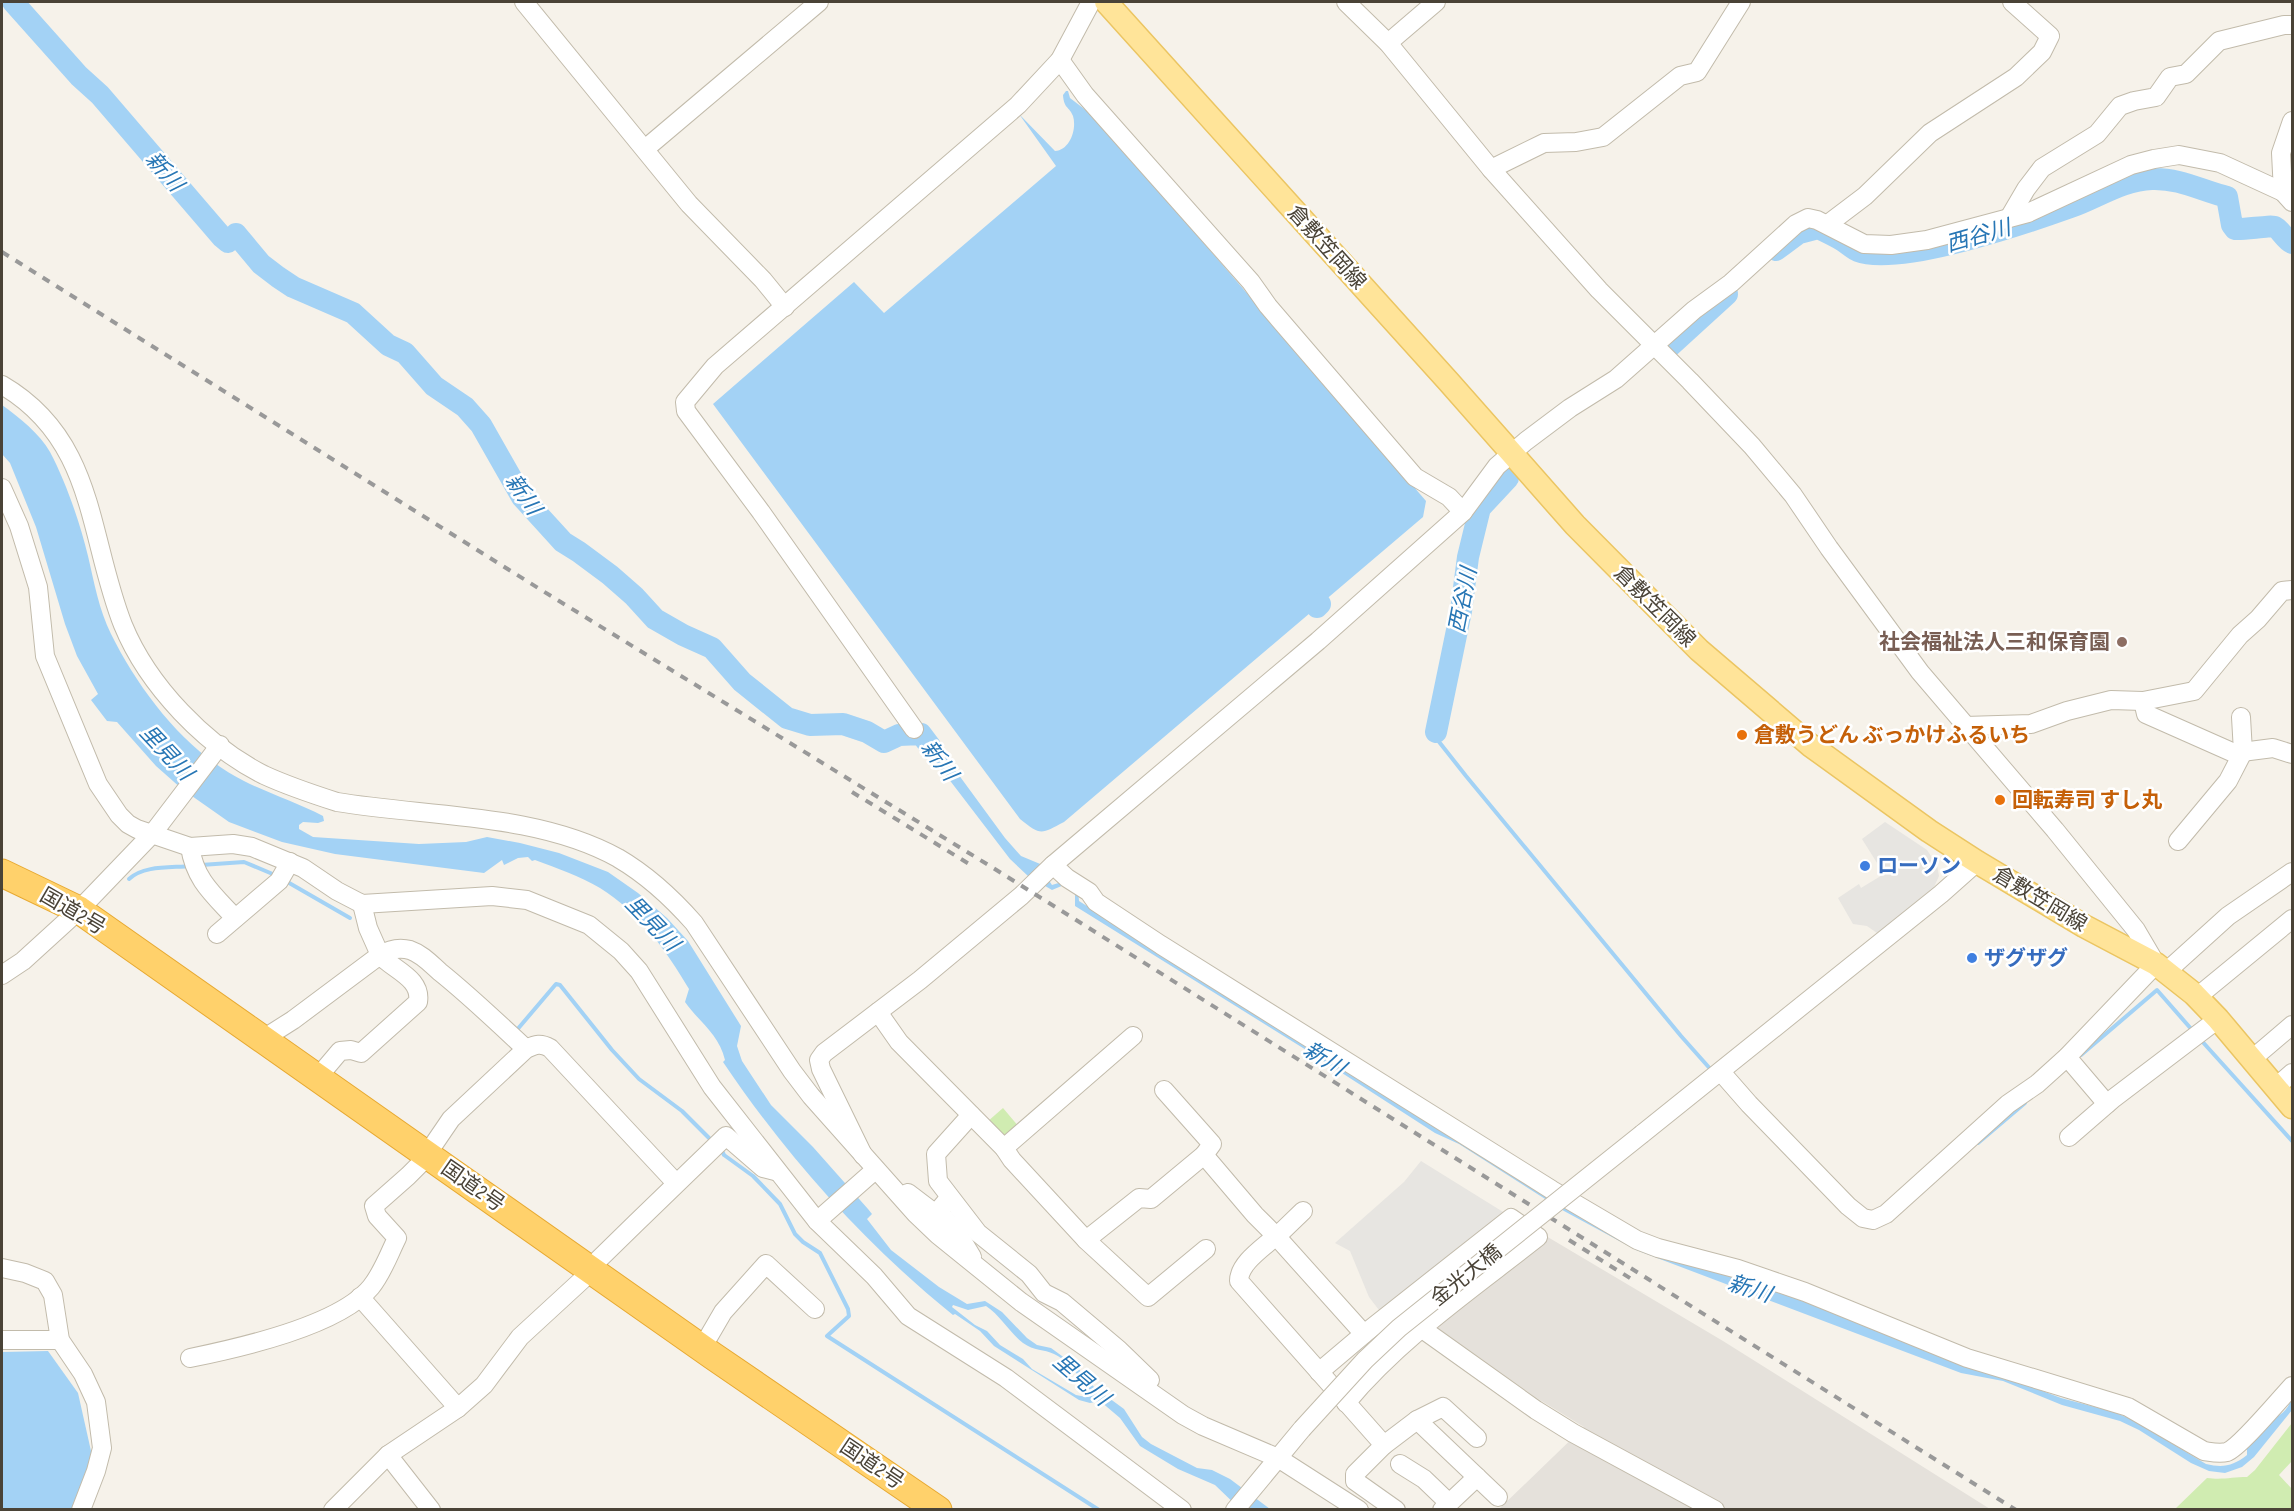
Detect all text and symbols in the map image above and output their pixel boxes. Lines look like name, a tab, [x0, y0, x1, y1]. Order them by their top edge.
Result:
water label: 新川	[139, 147, 190, 199]
street label: 倉敷笠岡線	[1282, 200, 1371, 295]
water label: 西谷川	[1943, 214, 2016, 259]
water label: 新川	[499, 469, 548, 522]
street label: 倉敷笠岡線	[1609, 560, 1701, 652]
water label: 西谷川	[1444, 563, 1483, 635]
place label: 社会福祉法人三和保育園	[1879, 630, 2110, 655]
marker: 社会福祉法人三和保育園	[2115, 635, 2129, 649]
water label: 里見川	[134, 720, 200, 788]
place label: 倉敷うどん ぶっかけふるいち	[1754, 723, 2030, 748]
marker: 倉敷うどん ぶっかけふるいち	[1735, 728, 1749, 742]
water label: 新川	[915, 735, 964, 788]
place label: 回転寿司 すし丸	[2012, 788, 2162, 813]
marker: 回転寿司 すし丸	[1993, 793, 2007, 807]
place label: ローソン	[1877, 854, 1961, 879]
marker: ローソン	[1858, 859, 1872, 873]
street label: 倉敷笠岡線	[1988, 862, 2091, 937]
street label: 国道2号	[35, 883, 110, 940]
water label: 里見川	[619, 891, 686, 959]
place label: ザグザグ	[1984, 946, 2068, 971]
marker: ザグザグ	[1965, 951, 1979, 965]
water label: 新川	[1298, 1036, 1352, 1083]
street label: 国道2号	[436, 1156, 509, 1217]
street label: 金光大橋	[1426, 1239, 1507, 1312]
water label: 新川	[1724, 1270, 1777, 1310]
water label: 里見川	[1047, 1348, 1116, 1413]
street label: 国道2号	[835, 1434, 908, 1495]

